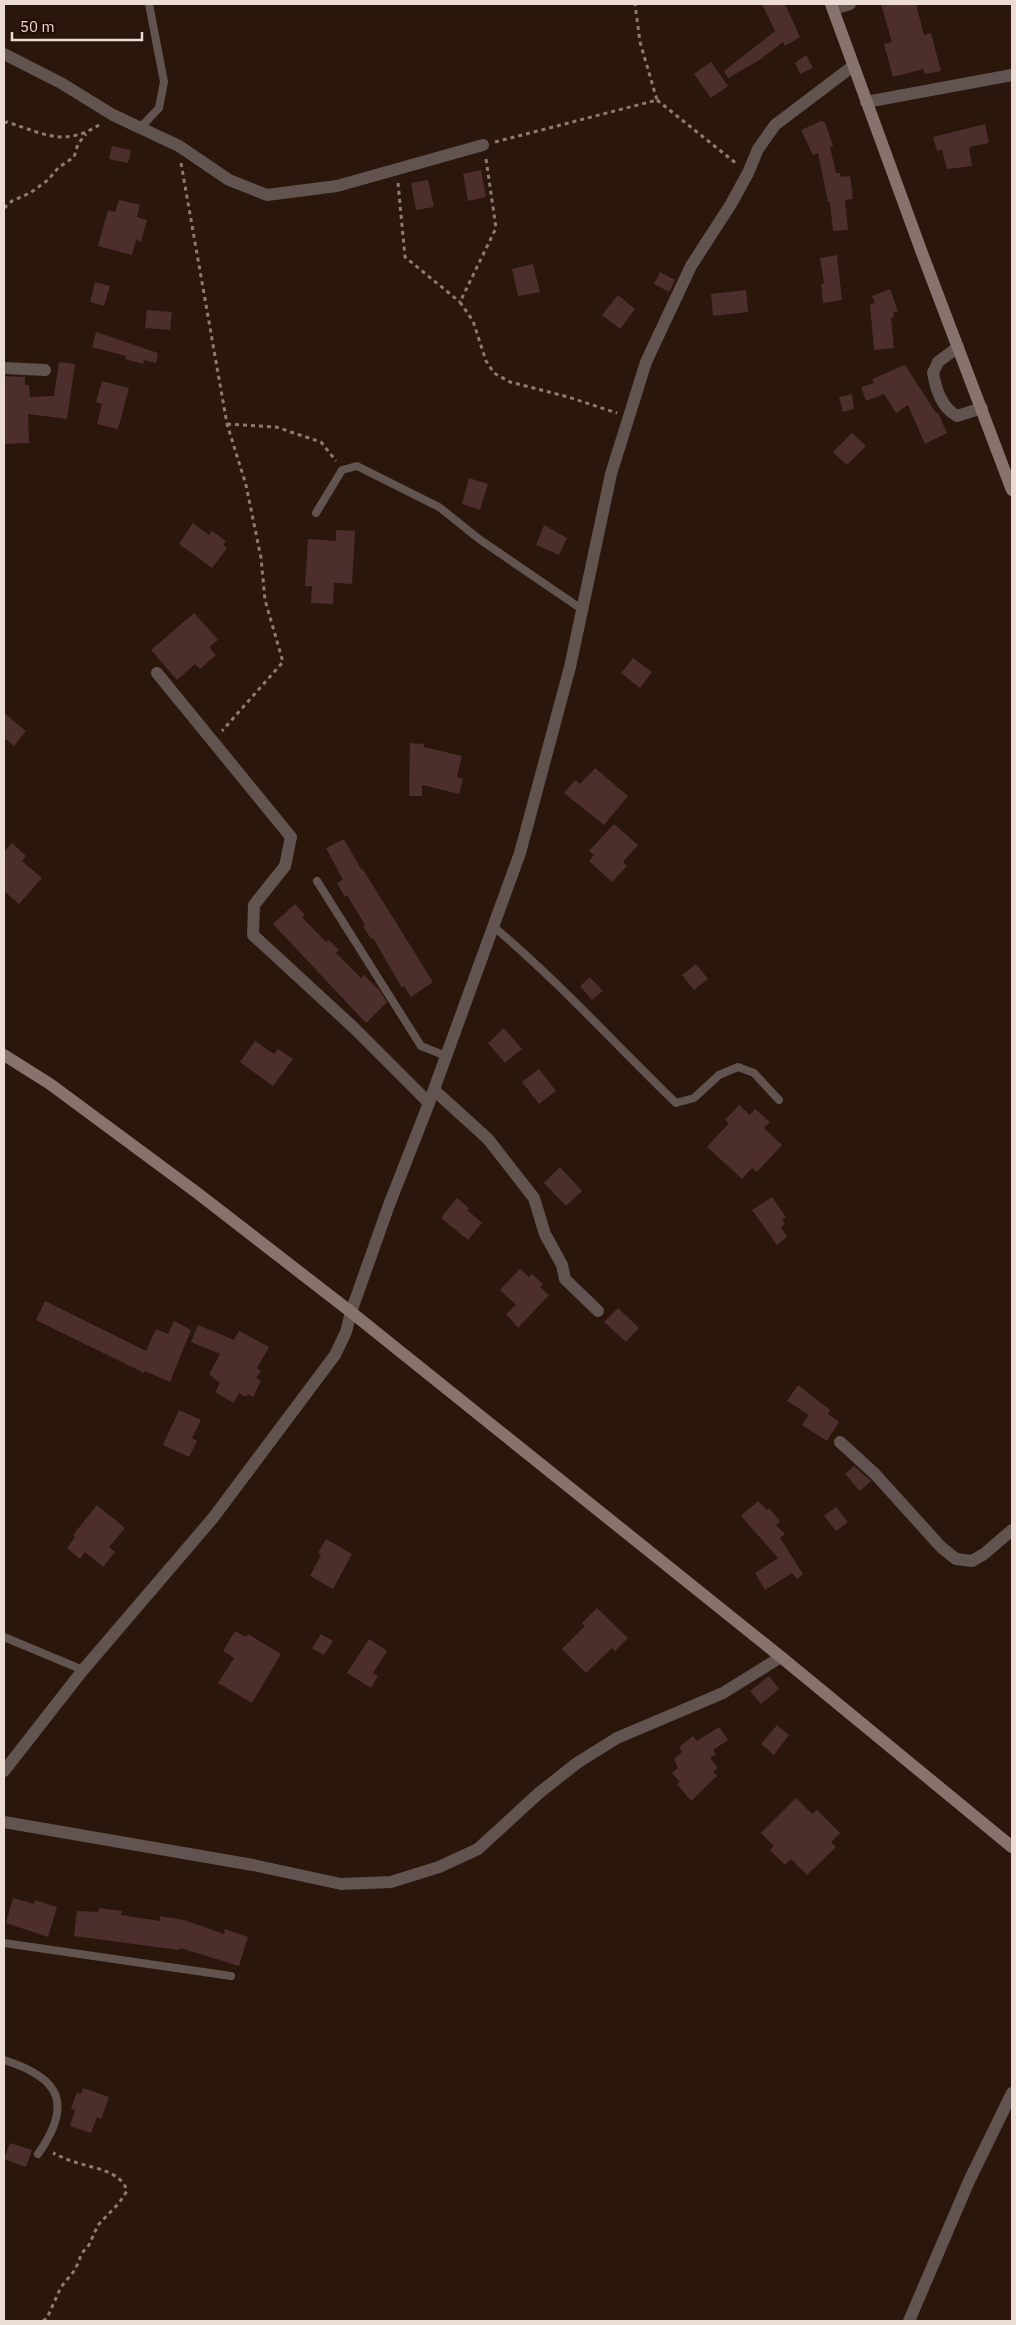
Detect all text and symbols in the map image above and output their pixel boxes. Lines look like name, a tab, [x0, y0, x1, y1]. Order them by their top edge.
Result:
scale bar	[12, 10, 142, 42]
text: 50 m	[20, 17, 55, 36]

